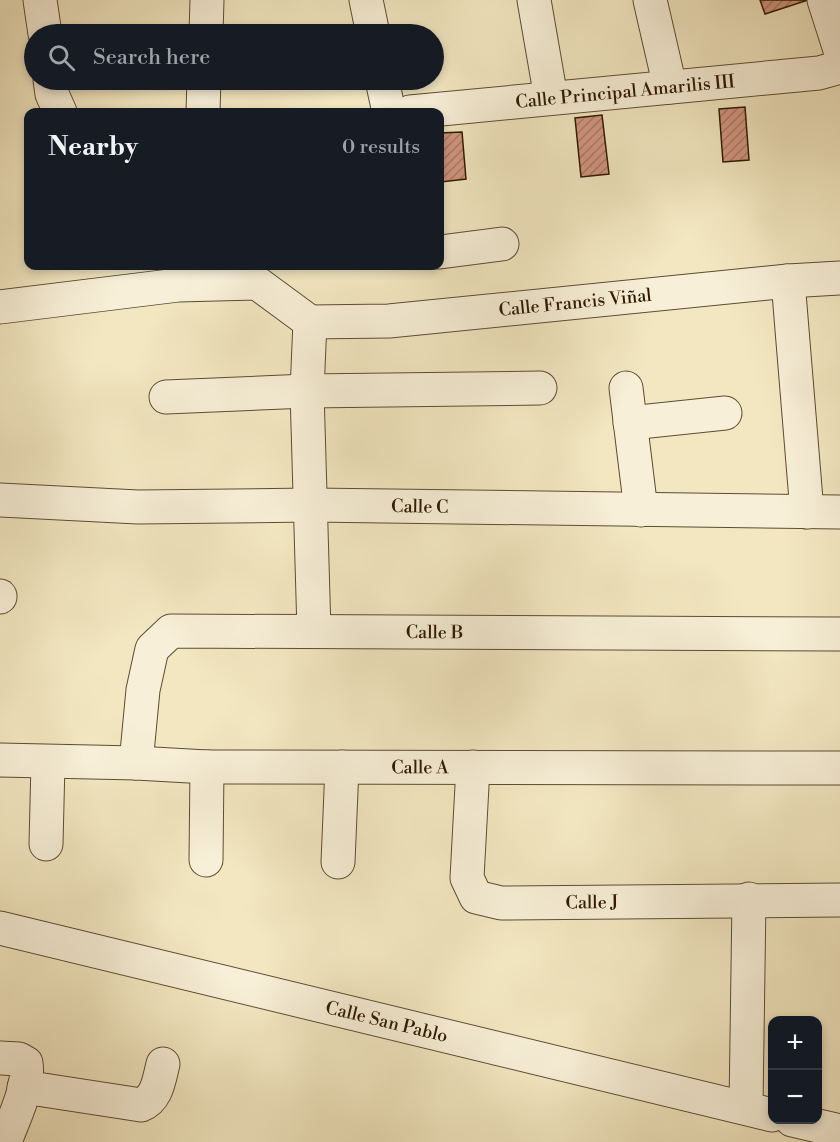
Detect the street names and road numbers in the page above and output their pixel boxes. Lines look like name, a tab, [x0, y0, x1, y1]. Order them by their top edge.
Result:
street label: Calle Principal Amarilis III	[514, 70, 736, 114]
street label: Calle Francis Viñal	[497, 284, 653, 322]
street label: Calle C	[391, 495, 449, 519]
street label: Calle B	[406, 621, 463, 644]
street label: Calle A	[391, 756, 449, 779]
street label: Calle J	[565, 891, 619, 914]
street label: Calle San Pablo	[323, 996, 450, 1048]

